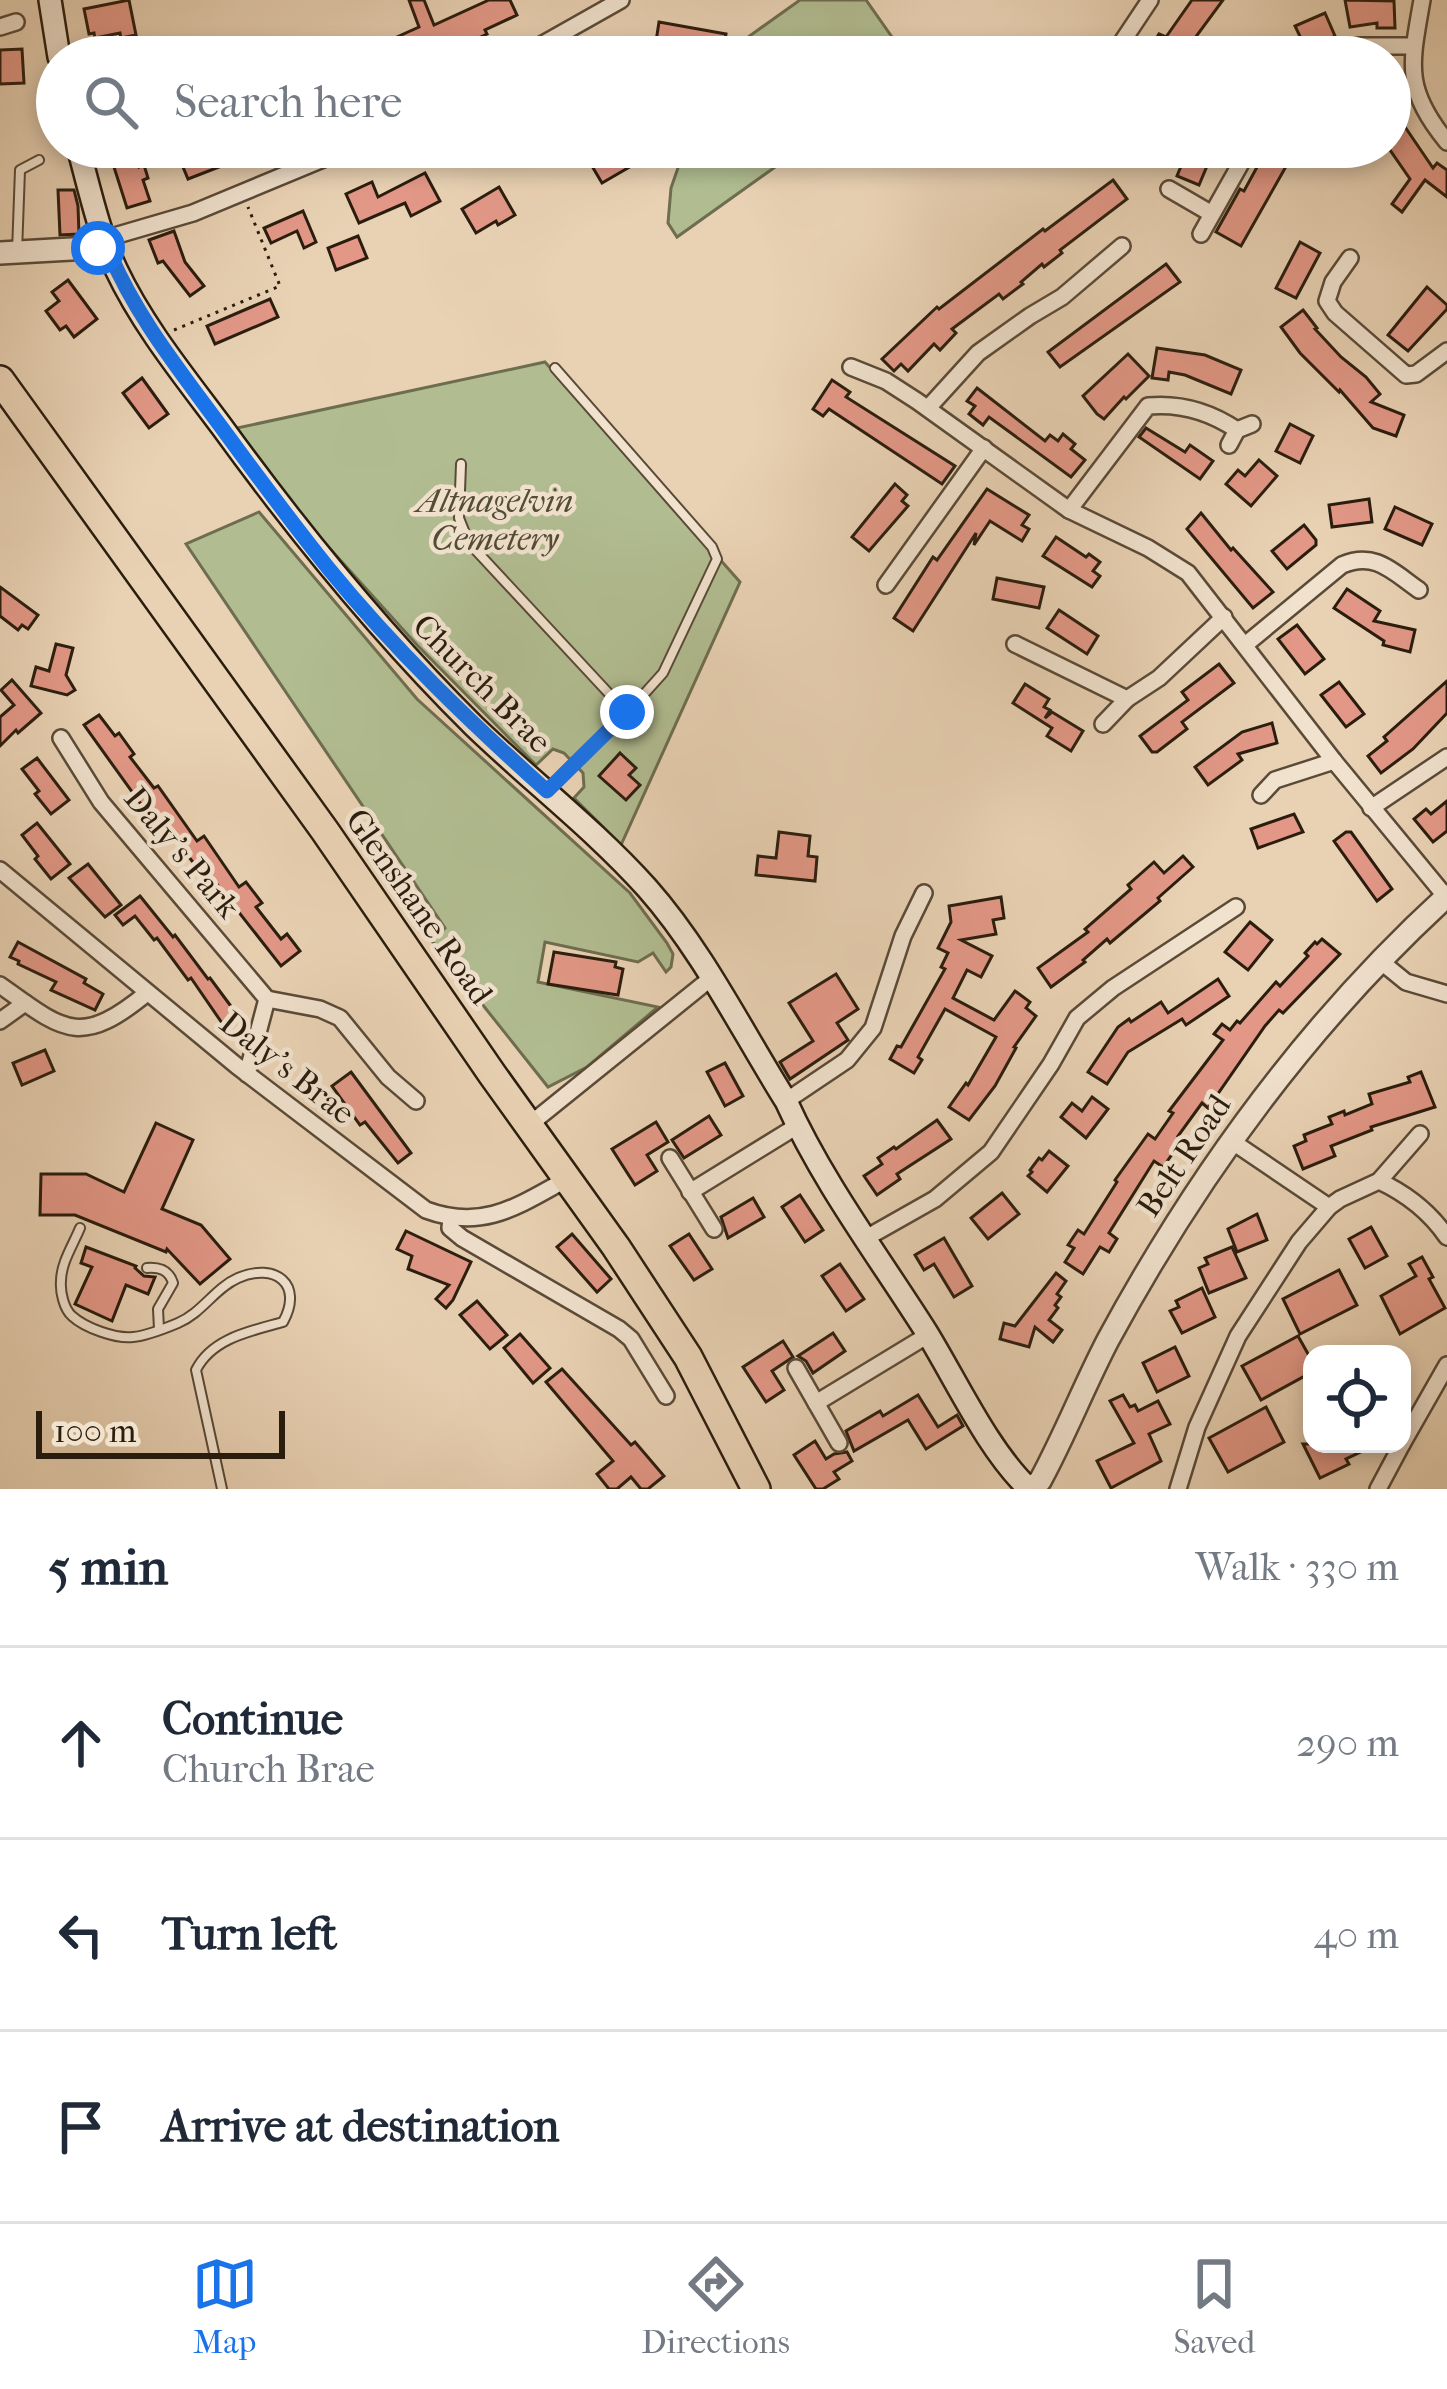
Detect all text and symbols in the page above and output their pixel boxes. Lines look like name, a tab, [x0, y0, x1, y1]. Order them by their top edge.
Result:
search box	[36, 36, 1411, 168]
icon: search	[78, 69, 144, 135]
text: Search here	[174, 76, 402, 129]
route start	[71, 221, 125, 275]
park label: Altnagelvin Cemetery	[413, 482, 573, 559]
street label: Church Brae	[405, 607, 559, 761]
route end	[600, 685, 654, 739]
street label: Daly's Park	[116, 780, 249, 927]
street label: Glenshane Road	[337, 802, 501, 1013]
street label: Daly's Brae	[212, 1003, 362, 1133]
street label: Belt Road	[1129, 1087, 1240, 1224]
map controls	[1303, 1345, 1411, 1453]
button: locate	[1303, 1345, 1411, 1453]
scale bar	[36, 1405, 285, 1458]
text: 100 m	[54, 1412, 137, 1451]
text: 5 min	[48, 1537, 168, 1597]
text: Walk · 330 m	[1196, 1544, 1399, 1590]
text: Continue	[162, 1693, 343, 1746]
icon: ahead	[48, 1710, 114, 1776]
text: 290 m	[1296, 1720, 1399, 1766]
text: Church Brae	[162, 1746, 375, 1792]
icon: left	[48, 1902, 114, 1968]
text: Turn left	[162, 1908, 337, 1961]
text: 40 m	[1314, 1912, 1399, 1958]
icon: arrive	[48, 2094, 114, 2160]
text: Arrive at destination	[162, 2100, 559, 2153]
tab: Map	[192, 2251, 258, 2362]
tab: Directions	[641, 2251, 790, 2362]
tab: Saved	[1173, 2251, 1255, 2362]

